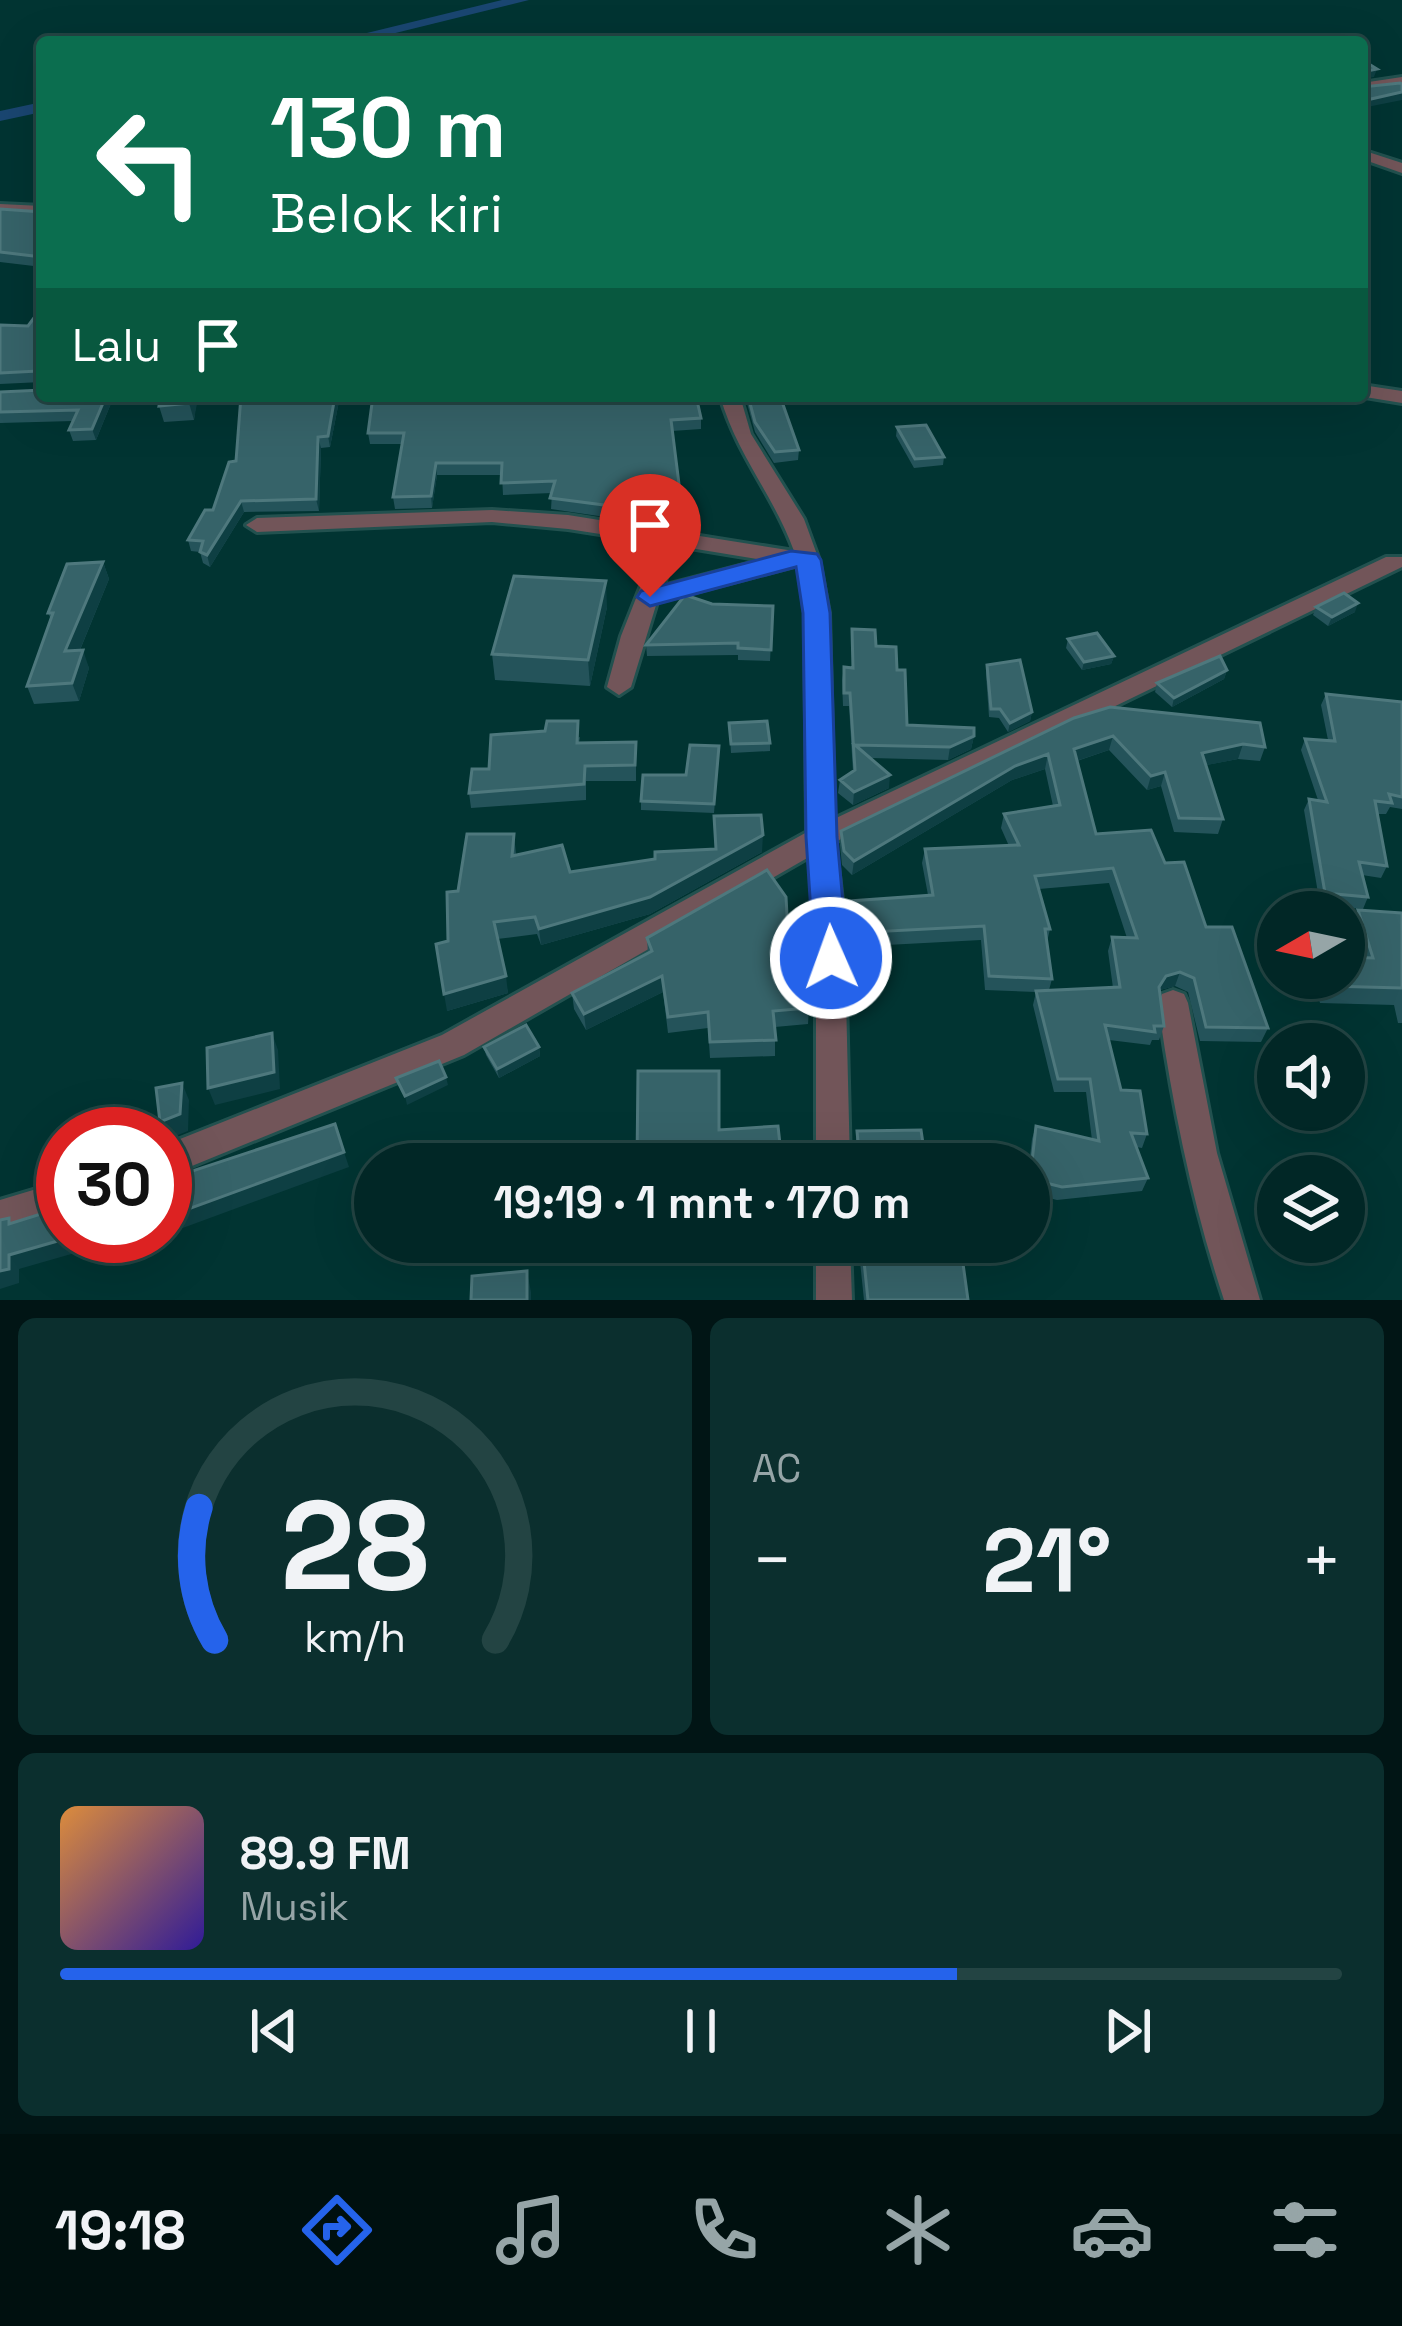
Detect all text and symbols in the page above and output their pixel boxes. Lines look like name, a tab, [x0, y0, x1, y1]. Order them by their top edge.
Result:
text: 130 m	[270, 74, 507, 182]
icon: left	[72, 84, 228, 240]
text: Belok kiri	[270, 179, 503, 248]
icon: arrive	[185, 312, 251, 378]
text: Lalu	[72, 317, 161, 374]
pin	[599, 474, 701, 597]
icon: arrive	[617, 492, 683, 558]
north arrow	[1257, 891, 1365, 999]
map controls	[1257, 891, 1365, 1263]
position arrow	[768, 895, 894, 1021]
button: sound	[1257, 1023, 1365, 1131]
speed limit sign: 30	[36, 1107, 192, 1263]
button: layers	[1257, 1155, 1365, 1263]
text: 19:19 · 1 mnt · 170 m	[494, 1174, 910, 1231]
text: AC	[752, 1444, 801, 1493]
text: 28	[280, 1466, 430, 1625]
text: 21°	[982, 1503, 1112, 1618]
text: −	[752, 1518, 793, 1602]
text: +	[1301, 1518, 1342, 1602]
text: km/h	[304, 1609, 406, 1664]
text: 89.9 FM	[240, 1825, 411, 1882]
text: Musik	[240, 1882, 349, 1931]
icon: previous	[241, 1998, 307, 2064]
icon: pause	[668, 1998, 734, 2064]
icon: next	[1095, 1998, 1161, 2064]
icon: directions	[295, 2188, 379, 2272]
icon: music	[489, 2188, 573, 2272]
icon: phone	[682, 2188, 766, 2272]
icon: climate	[876, 2188, 960, 2272]
icon: car	[1070, 2188, 1154, 2272]
icon: filters	[1263, 2188, 1347, 2272]
text: 19:18	[55, 2196, 185, 2265]

